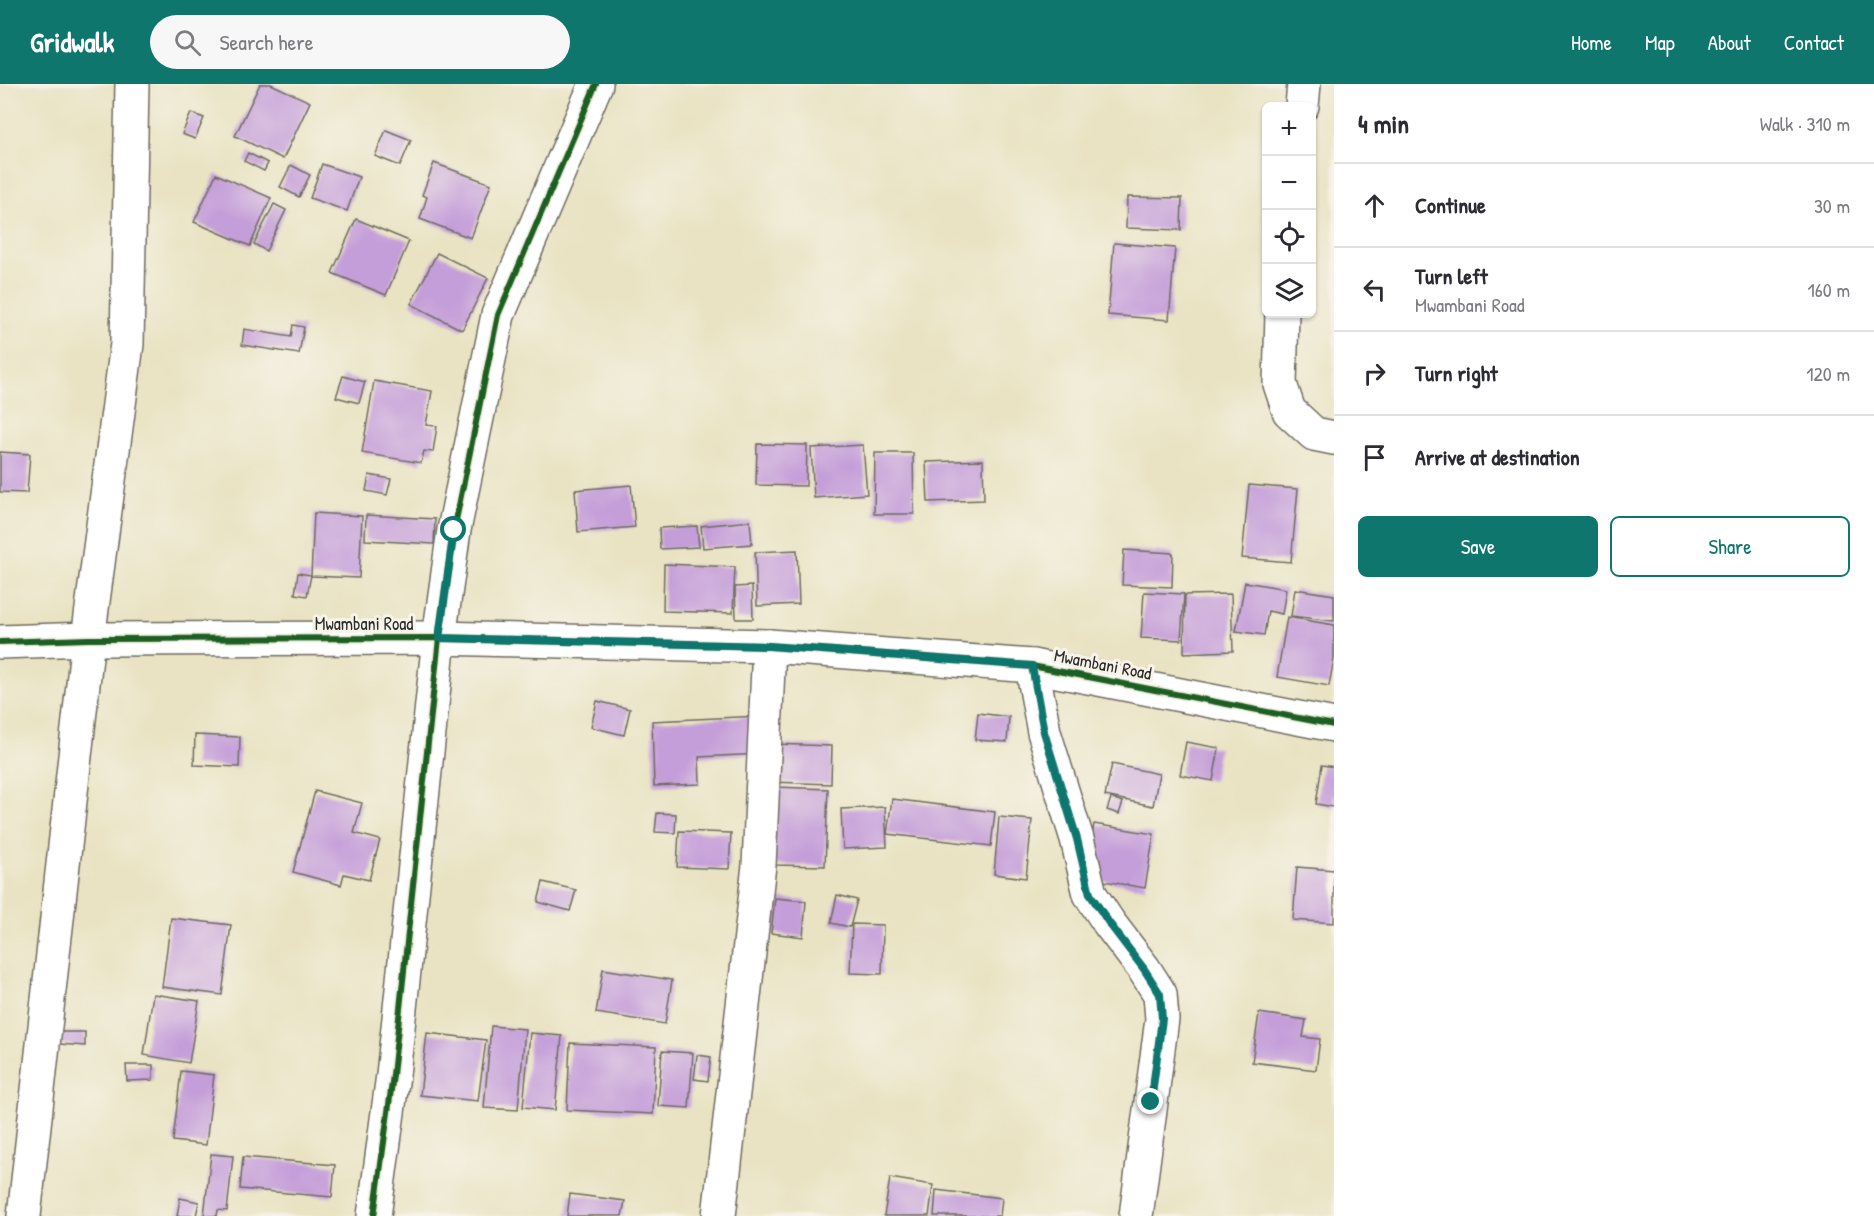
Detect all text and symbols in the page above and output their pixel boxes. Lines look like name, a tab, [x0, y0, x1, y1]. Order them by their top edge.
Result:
search box	[150, 15, 570, 69]
text: Gridwalk	[30, 23, 114, 61]
icon: search	[171, 26, 204, 59]
text: Search here	[219, 27, 313, 57]
text: Home	[1571, 28, 1612, 57]
text: Map	[1645, 28, 1675, 57]
text: About	[1708, 28, 1751, 57]
text: Contact	[1784, 28, 1844, 57]
map controls	[1262, 102, 1316, 318]
button: +	[1262, 102, 1316, 156]
text: 4 min	[1358, 106, 1409, 141]
text: Walk · 310 m	[1760, 110, 1850, 137]
button: −	[1262, 156, 1316, 210]
icon: ahead	[1358, 189, 1391, 222]
text: Continue	[1415, 190, 1486, 220]
text: 30 m	[1814, 192, 1850, 219]
button: locate	[1262, 210, 1316, 264]
text: Turn left	[1415, 261, 1488, 291]
button: layers	[1262, 264, 1316, 318]
icon: left	[1358, 273, 1391, 306]
text: 160 m	[1808, 276, 1850, 303]
text: Mwambani Road	[1415, 291, 1525, 318]
icon: right	[1358, 357, 1391, 390]
text: Turn right	[1415, 358, 1498, 388]
text: 120 m	[1806, 360, 1850, 387]
icon: arrive	[1358, 441, 1391, 474]
text: Arrive at destination	[1415, 442, 1580, 472]
route start	[440, 516, 466, 542]
button: Save	[1358, 516, 1598, 577]
button: Share	[1610, 516, 1850, 577]
street label: Mwambani Road	[315, 611, 413, 636]
street label: Mwambani Road	[1052, 642, 1154, 686]
route end	[1137, 1088, 1163, 1114]

